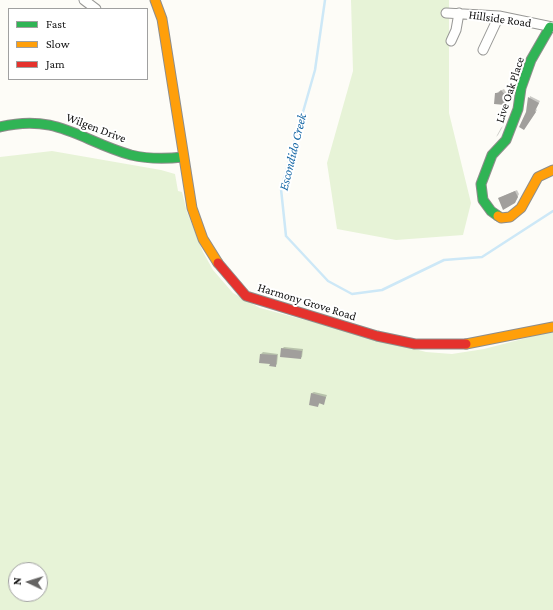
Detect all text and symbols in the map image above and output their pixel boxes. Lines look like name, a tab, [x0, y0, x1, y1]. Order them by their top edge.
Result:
street label: Hillside Road	[468, 7, 532, 31]
legend	[8, 8, 148, 80]
text: Fast	[46, 17, 66, 31]
text: Slow	[46, 37, 70, 51]
street label: Live Oak Place	[493, 55, 527, 125]
text: Jam	[46, 57, 65, 71]
street label: Wilgen Drive	[64, 110, 128, 146]
water label: Escondido Creek	[276, 112, 310, 192]
street label: Harmony Grove Road	[256, 280, 358, 324]
north arrow	[8, 562, 48, 602]
text: N	[11, 577, 23, 585]

